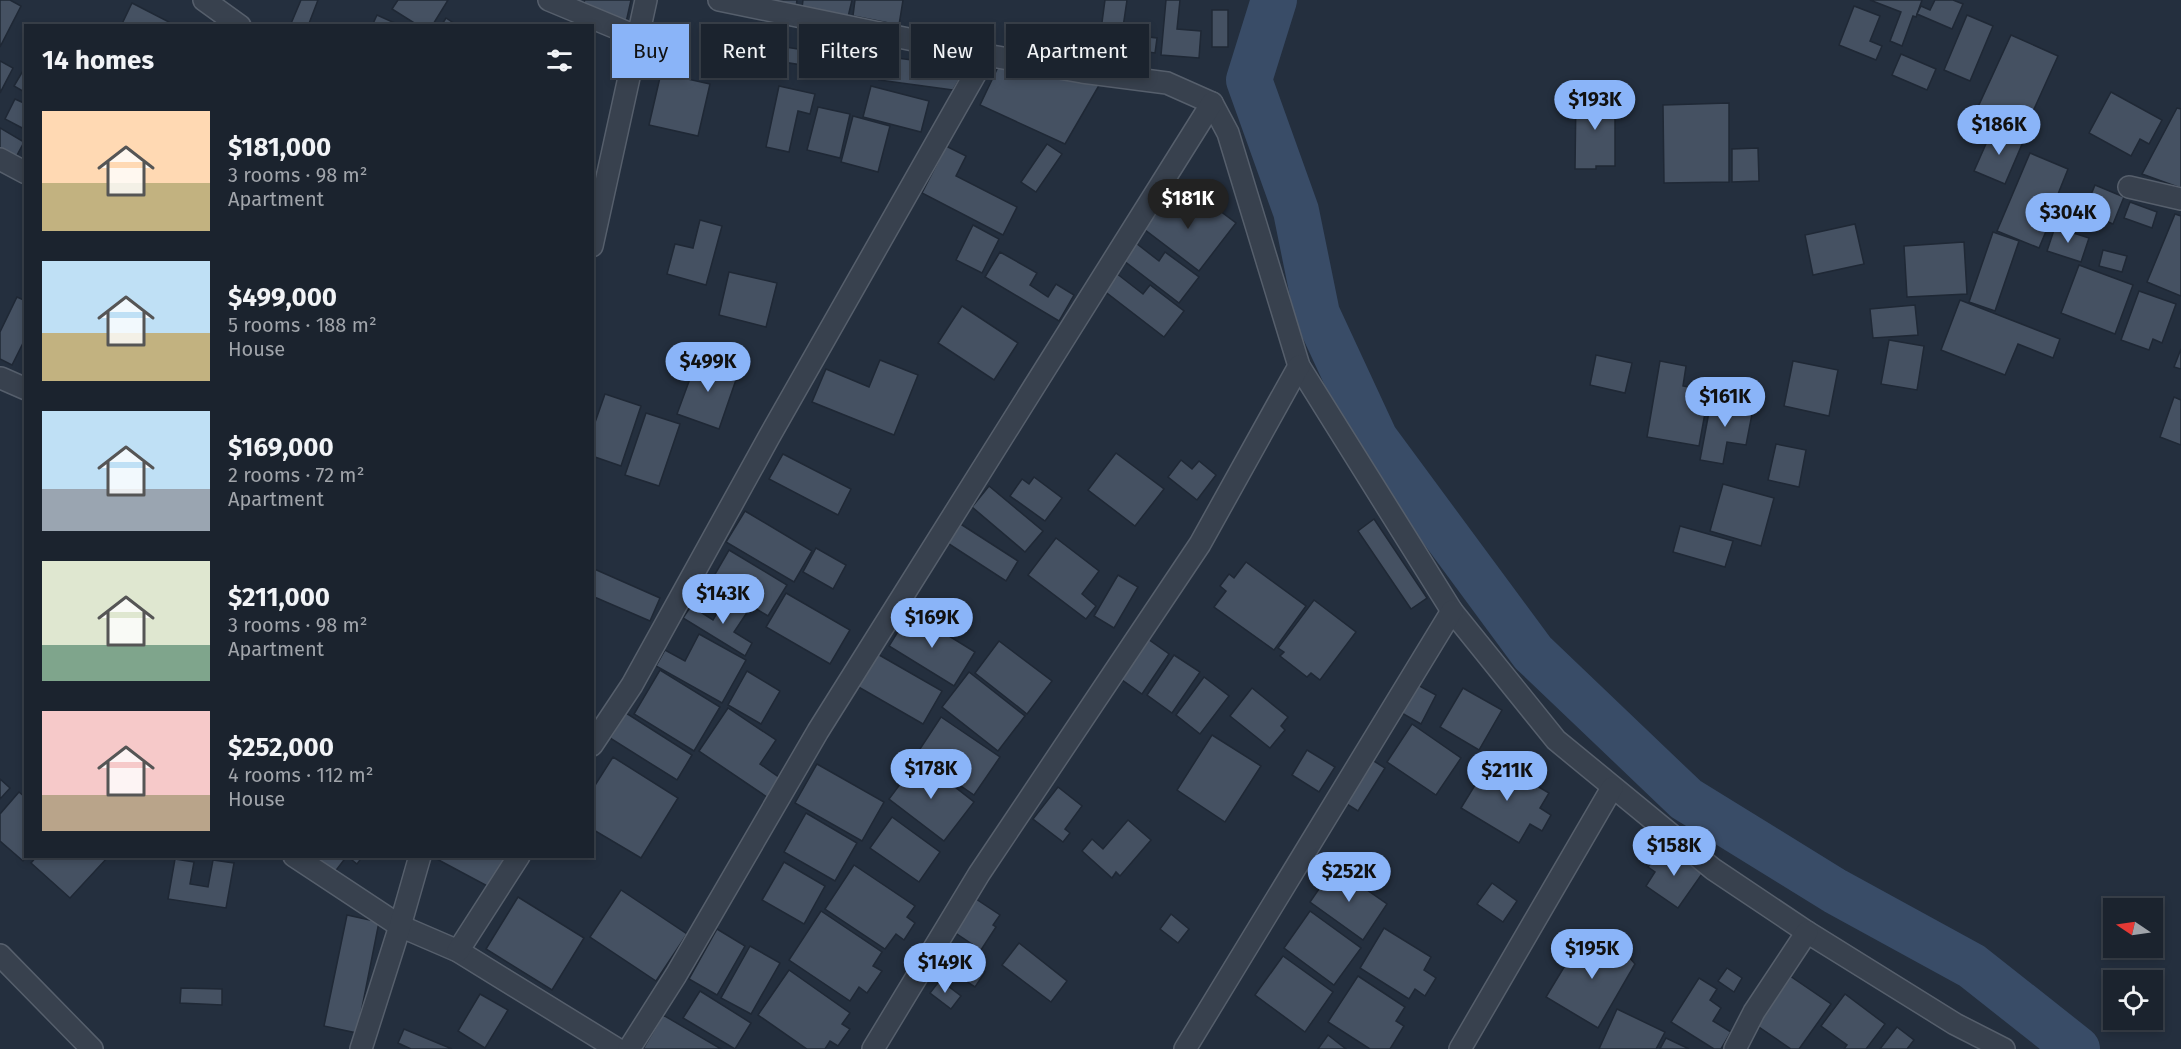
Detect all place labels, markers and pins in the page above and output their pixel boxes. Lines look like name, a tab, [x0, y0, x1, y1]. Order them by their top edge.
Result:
pin: $193K	[1553, 80, 1637, 131]
pin: $186K	[1957, 105, 2041, 156]
pin: $181K	[1146, 179, 1230, 230]
pin: $304K	[2026, 193, 2110, 244]
pin: $499K	[666, 342, 750, 393]
pin: $161K	[1683, 377, 1767, 428]
pin: $143K	[681, 574, 765, 625]
pin: $169K	[890, 598, 974, 649]
pin: $178K	[889, 749, 973, 800]
pin: $211K	[1465, 751, 1549, 802]
pin: $158K	[1632, 826, 1716, 877]
pin: $252K	[1307, 852, 1391, 903]
pin: $195K	[1550, 929, 1634, 980]
pin: $149K	[903, 943, 987, 994]

